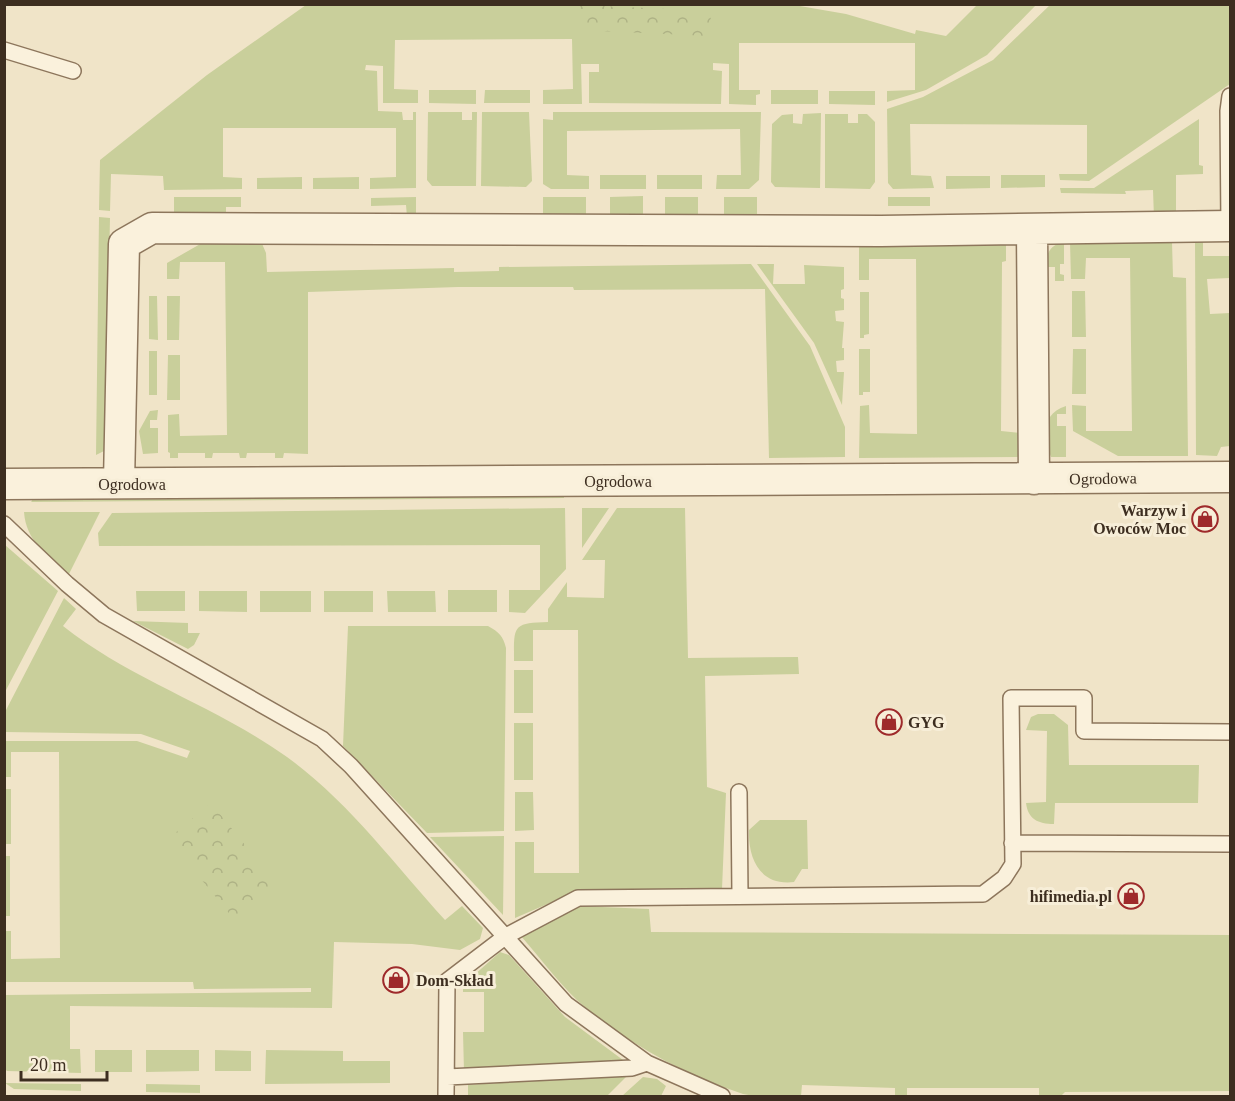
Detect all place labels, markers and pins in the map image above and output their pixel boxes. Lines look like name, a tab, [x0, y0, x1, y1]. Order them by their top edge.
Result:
place label: Warzyw i Owoców Moc	[1093, 502, 1187, 537]
shop icon: Warzyw i Owoców Moc	[1190, 504, 1220, 534]
shop icon: GYG	[874, 707, 904, 737]
place label: GYG	[908, 714, 945, 731]
shop icon: hifimedia.pl	[1116, 881, 1146, 911]
place label: hifimedia.pl	[1030, 888, 1113, 906]
shop icon: Dom-Skład	[381, 965, 411, 995]
place label: Dom-Skład	[416, 972, 493, 989]

